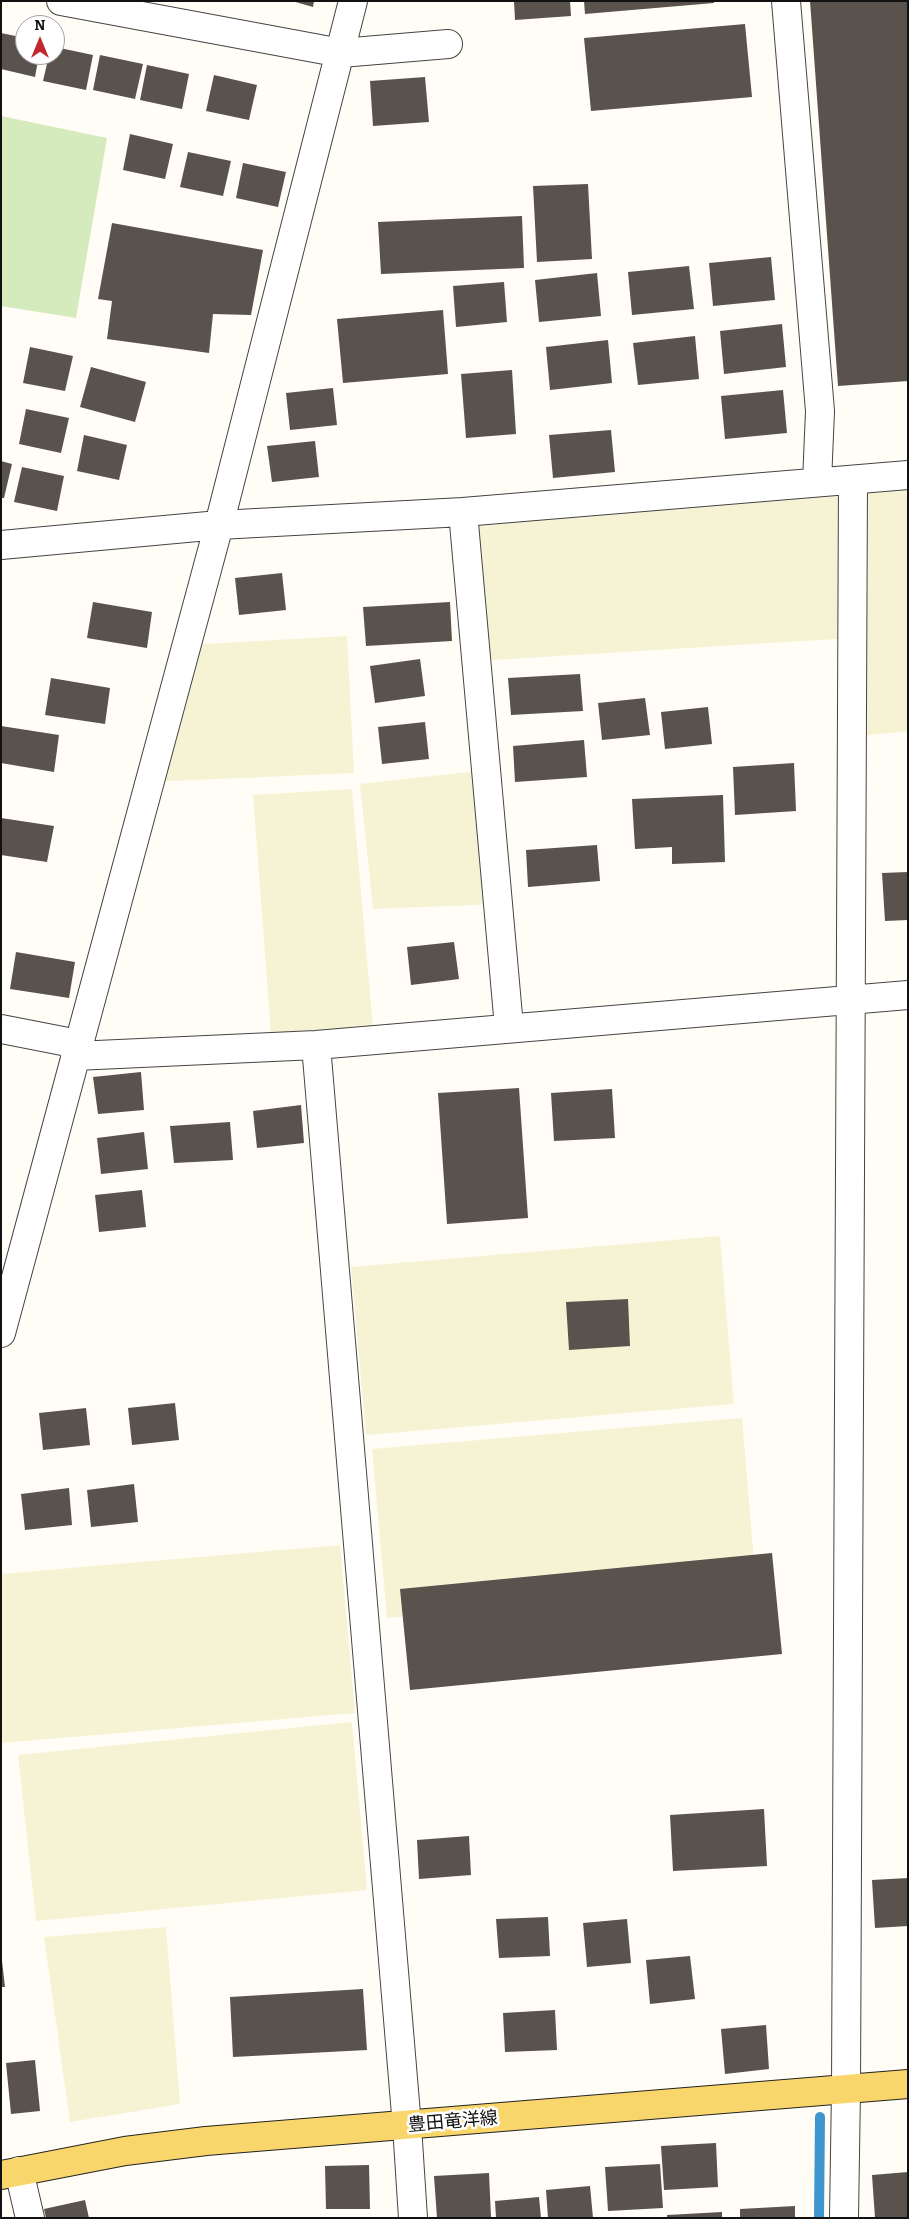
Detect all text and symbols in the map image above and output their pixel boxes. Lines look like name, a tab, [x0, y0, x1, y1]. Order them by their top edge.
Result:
north arrow	[15, 15, 65, 65]
text: N	[35, 17, 45, 34]
street label: 豊田竜洋線	[407, 2107, 499, 2137]

